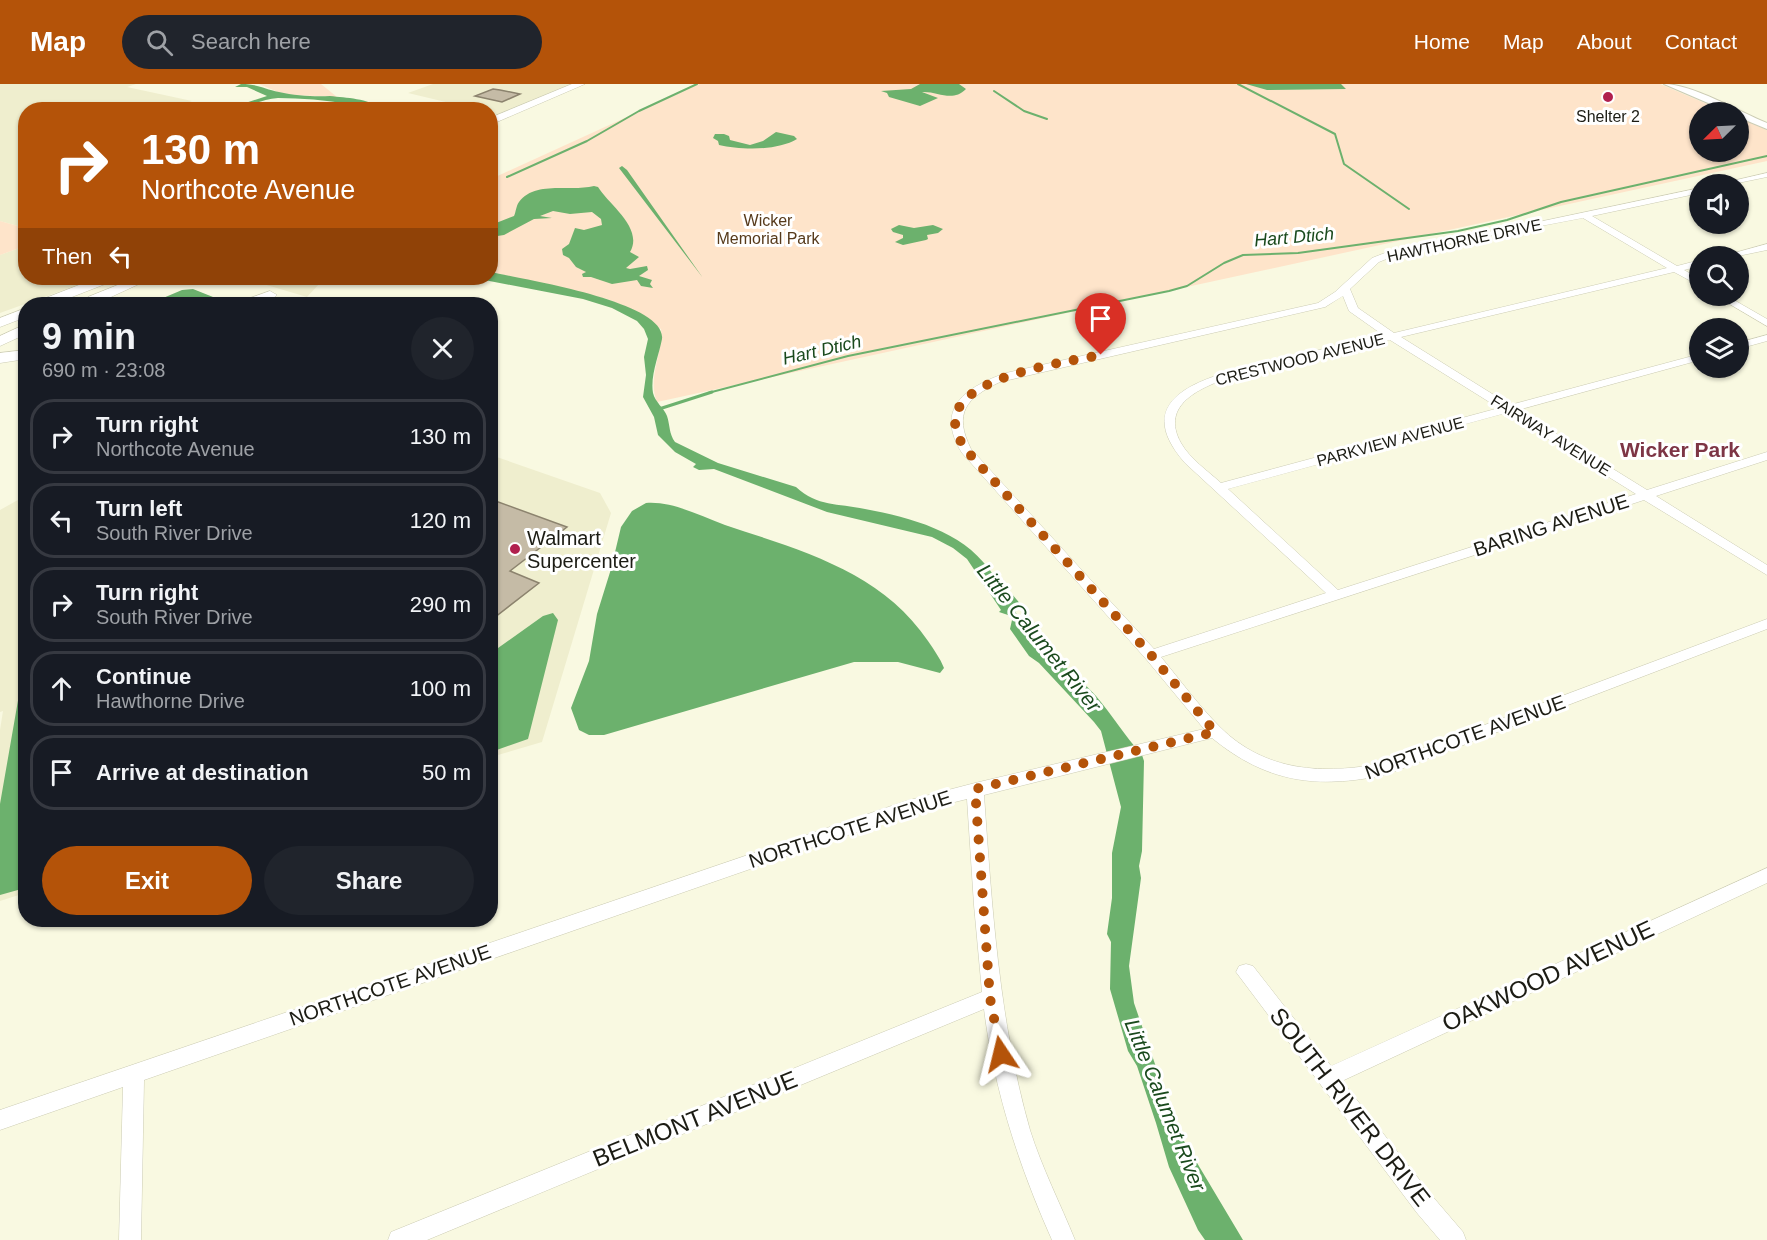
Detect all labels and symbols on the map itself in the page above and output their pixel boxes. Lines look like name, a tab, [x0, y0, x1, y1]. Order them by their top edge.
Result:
marker: Shelter 2	[1601, 90, 1615, 104]
north arrow	[1689, 102, 1749, 162]
place label: Shelter 2	[1576, 108, 1640, 125]
park label: Wicker Memorial Park	[716, 212, 821, 247]
street label: HAWTHORNE DRIVE	[1385, 216, 1543, 265]
water label: Hart Dtich	[1253, 224, 1335, 250]
pin	[1075, 293, 1126, 355]
street label: CRESTWOOD AVENUE	[1214, 330, 1387, 389]
water label: Hart Dtich	[781, 331, 863, 369]
street label: FAIRWAY AVENUE	[1488, 392, 1614, 479]
street label: PARKVIEW AVENUE	[1315, 414, 1465, 469]
district label: Wicker Park	[1620, 438, 1740, 461]
street label: BARING AVENUE	[1471, 490, 1631, 560]
place label: Walmart Supercenter	[527, 527, 636, 572]
marker: Walmart Supercenter	[508, 542, 522, 556]
water label: Little Calumet River	[973, 559, 1107, 717]
street label: NORTHCOTE AVENUE	[1362, 690, 1568, 784]
street label: NORTHCOTE AVENUE	[746, 786, 954, 872]
street label: OAKWOOD AVENUE	[1438, 915, 1658, 1036]
street label: NORTHCOTE AVENUE	[286, 940, 494, 1030]
street label: SOUTH RIVER DRIVE	[1265, 1002, 1436, 1211]
water label: Little Calumet River	[1120, 1016, 1211, 1195]
position arrow	[969, 1022, 1033, 1086]
street label: BELMONT AVENUE	[589, 1065, 801, 1172]

